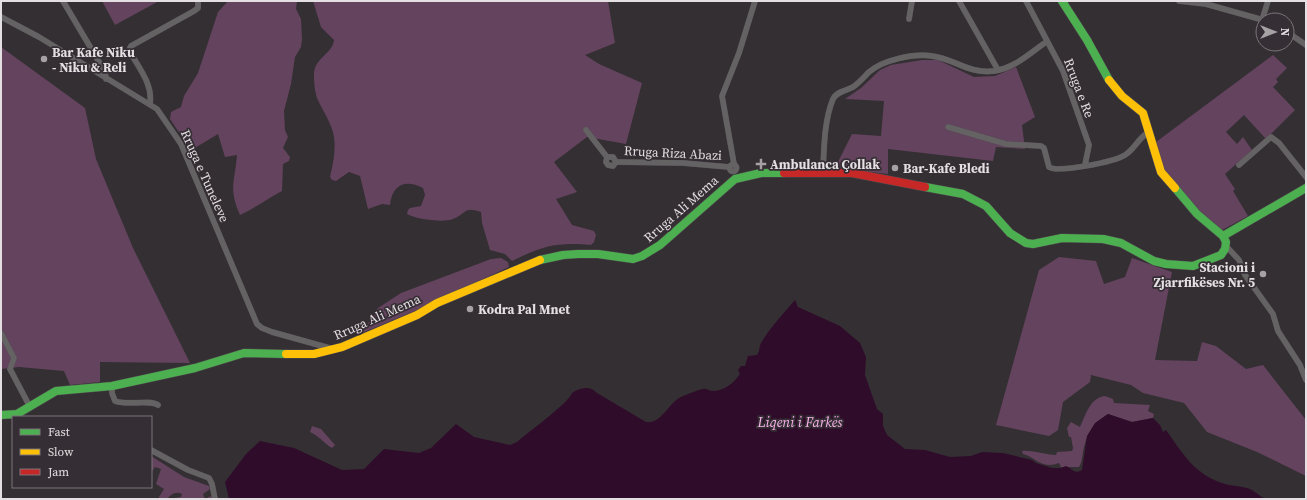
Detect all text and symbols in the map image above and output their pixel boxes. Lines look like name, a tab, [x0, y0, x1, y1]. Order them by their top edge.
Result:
north arrow	[1255, 12, 1295, 52]
text: N	[1277, 28, 1292, 36]
place label: Bar Kafe Niku - Niku & Reli	[52, 44, 135, 76]
marker: Bar Kafe Niku - Niku & Reli	[39, 54, 49, 64]
street label: Rruga e Re	[1060, 56, 1098, 120]
street label: Rruga e Tuneleve	[177, 127, 233, 225]
street label: Rruga Riza Abazi	[624, 142, 723, 164]
place label: Ambulanca Çollak	[770, 156, 880, 173]
marker: Ambulanca Çollak	[755, 158, 767, 170]
place label: Bar-Kafe Bledi	[903, 160, 990, 177]
marker: Bar-Kafe Bledi	[890, 163, 900, 173]
street label: Rruga Ali Mema	[640, 172, 722, 246]
place label: Stacioni i Zjarrfikëses Nr. 5	[1154, 259, 1255, 291]
marker: Stacioni i Zjarrfikëses Nr. 5	[1258, 269, 1268, 279]
street label: Rruga Ali Mema	[331, 290, 423, 344]
place label: Kodra Pal Mnet	[478, 301, 570, 318]
marker: Kodra Pal Mnet	[465, 304, 475, 314]
water label: Liqeni i Farkës	[757, 412, 843, 432]
legend	[12, 416, 152, 488]
text: Fast	[48, 424, 70, 440]
text: Slow	[48, 444, 74, 460]
text: Jam	[47, 464, 69, 480]

